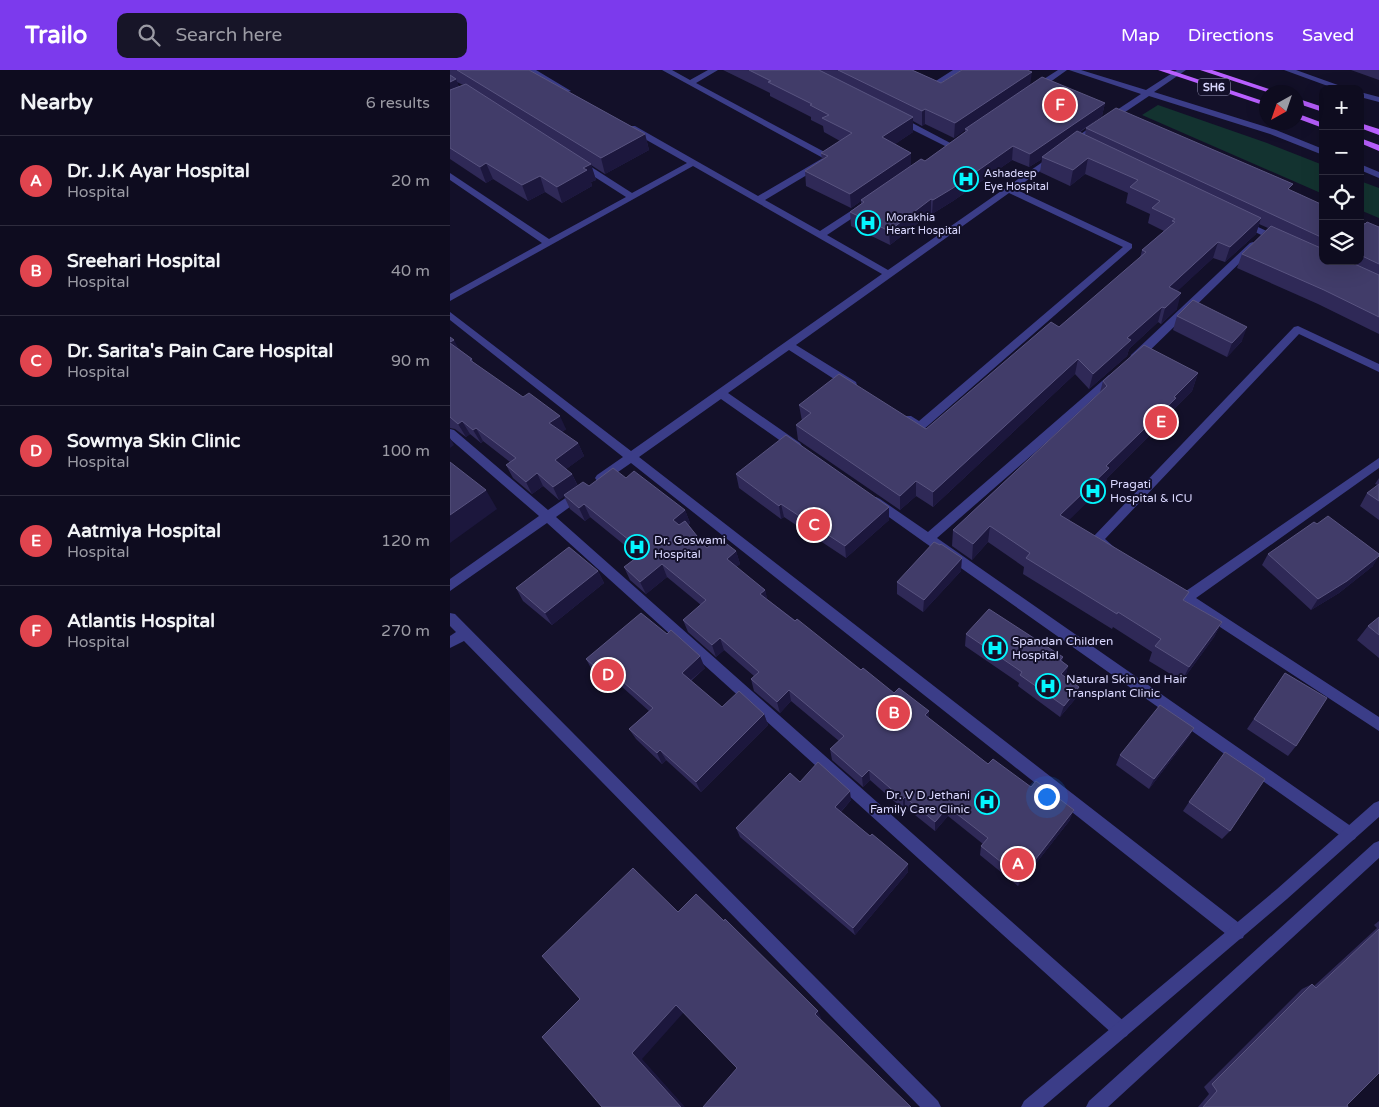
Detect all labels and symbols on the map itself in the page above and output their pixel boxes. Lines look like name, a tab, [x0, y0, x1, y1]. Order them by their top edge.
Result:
road number: SH6	[1198, 78, 1230, 96]
north arrow	[1259, 85, 1304, 130]
pin: F	[1044, 86, 1076, 124]
hospital icon: Ashadeep Eye Hospital	[953, 166, 979, 192]
place label: Ashadeep Eye Hospital	[984, 167, 1049, 193]
hospital icon: Morakhia Heart Hospital	[855, 210, 881, 236]
place label: Morakhia Heart Hospital	[886, 211, 961, 237]
pin: E	[1145, 403, 1177, 441]
place label: Pragati Hospital & ICU	[1110, 477, 1193, 505]
hospital icon: Pragati Hospital & ICU	[1080, 478, 1106, 504]
pin: C	[798, 506, 830, 544]
place label: Dr. Goswami Hospital	[654, 533, 726, 561]
hospital icon: Dr. Goswami Hospital	[624, 534, 650, 560]
place label: Spandan Children Hospital	[1012, 634, 1113, 662]
hospital icon: Spandan Children Hospital	[982, 635, 1008, 661]
pin: D	[592, 656, 624, 694]
place label: Natural Skin and Hair Transplant Clinic	[1066, 672, 1187, 700]
hospital icon: Natural Skin and Hair Transplant Clinic	[1035, 673, 1061, 699]
pin: B	[878, 694, 910, 732]
your location	[1034, 784, 1060, 810]
place label: Dr. V D Jethani Family Care Clinic	[870, 788, 970, 816]
hospital icon: Dr. V D Jethani Family Care Clinic	[974, 789, 1000, 815]
pin: A	[1002, 845, 1034, 883]

